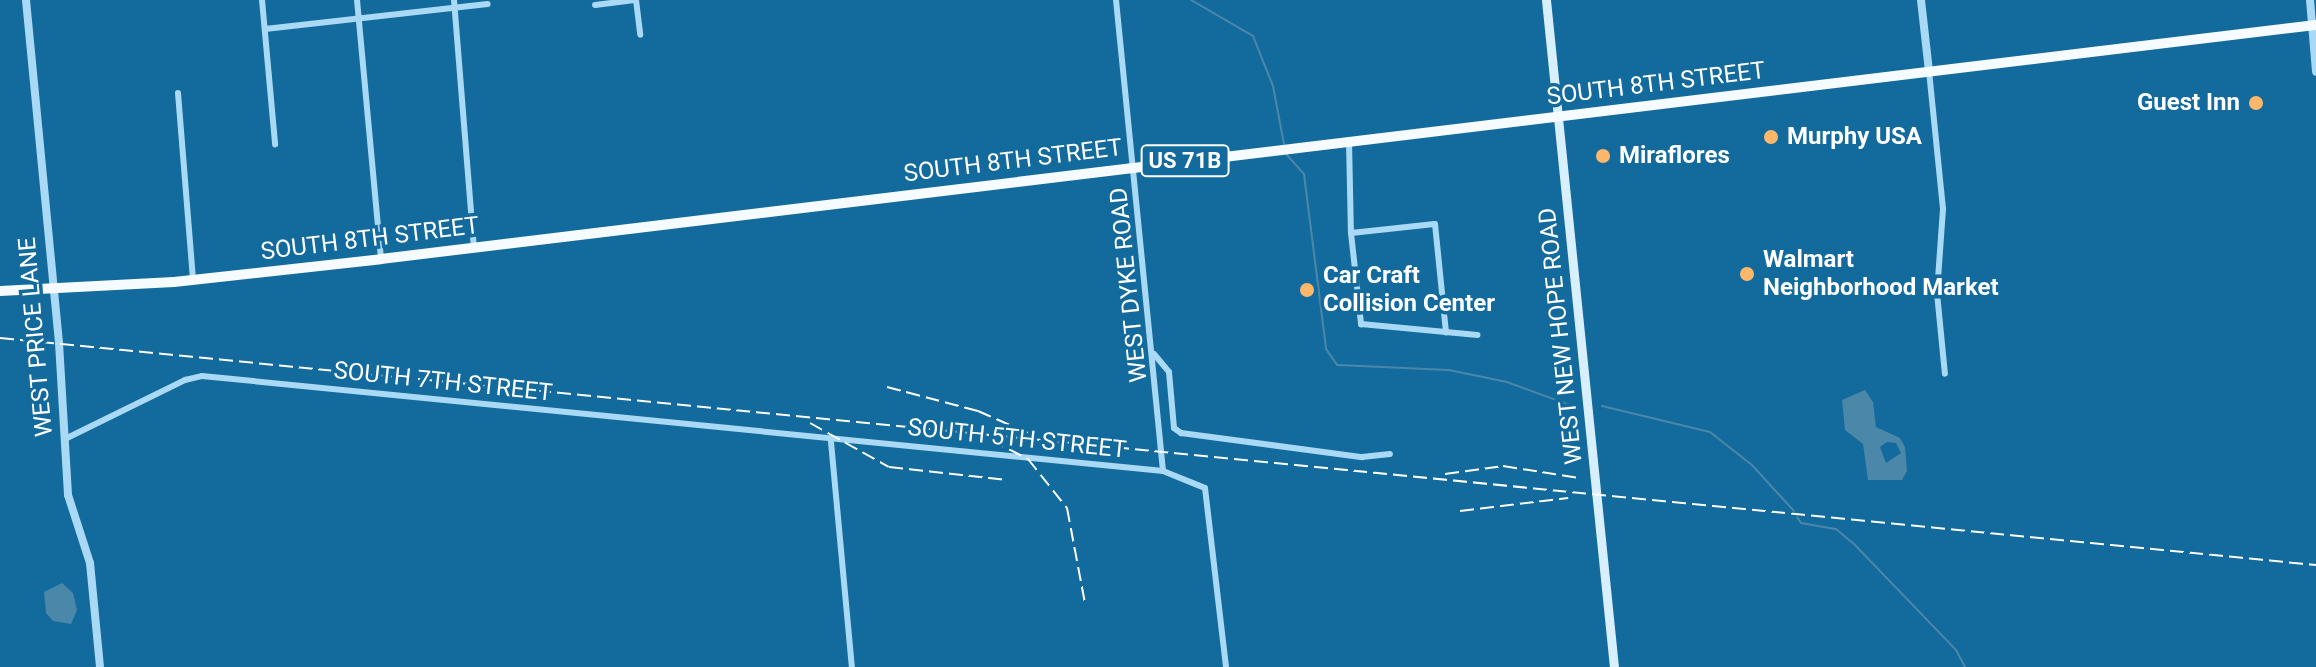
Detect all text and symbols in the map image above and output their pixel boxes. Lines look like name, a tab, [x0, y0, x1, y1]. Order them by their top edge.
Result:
street label: SOUTH 8TH STREET	[1545, 56, 1767, 112]
place label: Guest Inn	[2137, 89, 2240, 117]
marker: Guest Inn	[2247, 94, 2265, 112]
place label: Murphy USA	[1787, 123, 1922, 151]
marker: Murphy USA	[1762, 128, 1780, 146]
street label: SOUTH 8TH STREET	[902, 133, 1124, 189]
place label: Miraflores	[1619, 142, 1730, 170]
road number: US 71B	[1139, 143, 1231, 179]
marker: Miraflores	[1594, 147, 1612, 165]
street label: WEST DYKE ROAD	[1104, 186, 1154, 384]
street label: WEST NEW HOPE ROAD	[1533, 206, 1589, 466]
street label: SOUTH 8TH STREET	[259, 211, 481, 267]
street label: WEST PRICE LANE	[13, 236, 59, 438]
place label: Walmart Neighborhood Market	[1763, 246, 1999, 302]
place label: Car Craft Collision Center	[1323, 262, 1495, 318]
marker: Walmart Neighborhood Market	[1738, 265, 1756, 283]
marker: Car Craft Collision Center	[1298, 281, 1316, 299]
street label: SOUTH 7TH STREET	[332, 356, 554, 408]
street label: SOUTH 5TH STREET	[906, 413, 1128, 465]

